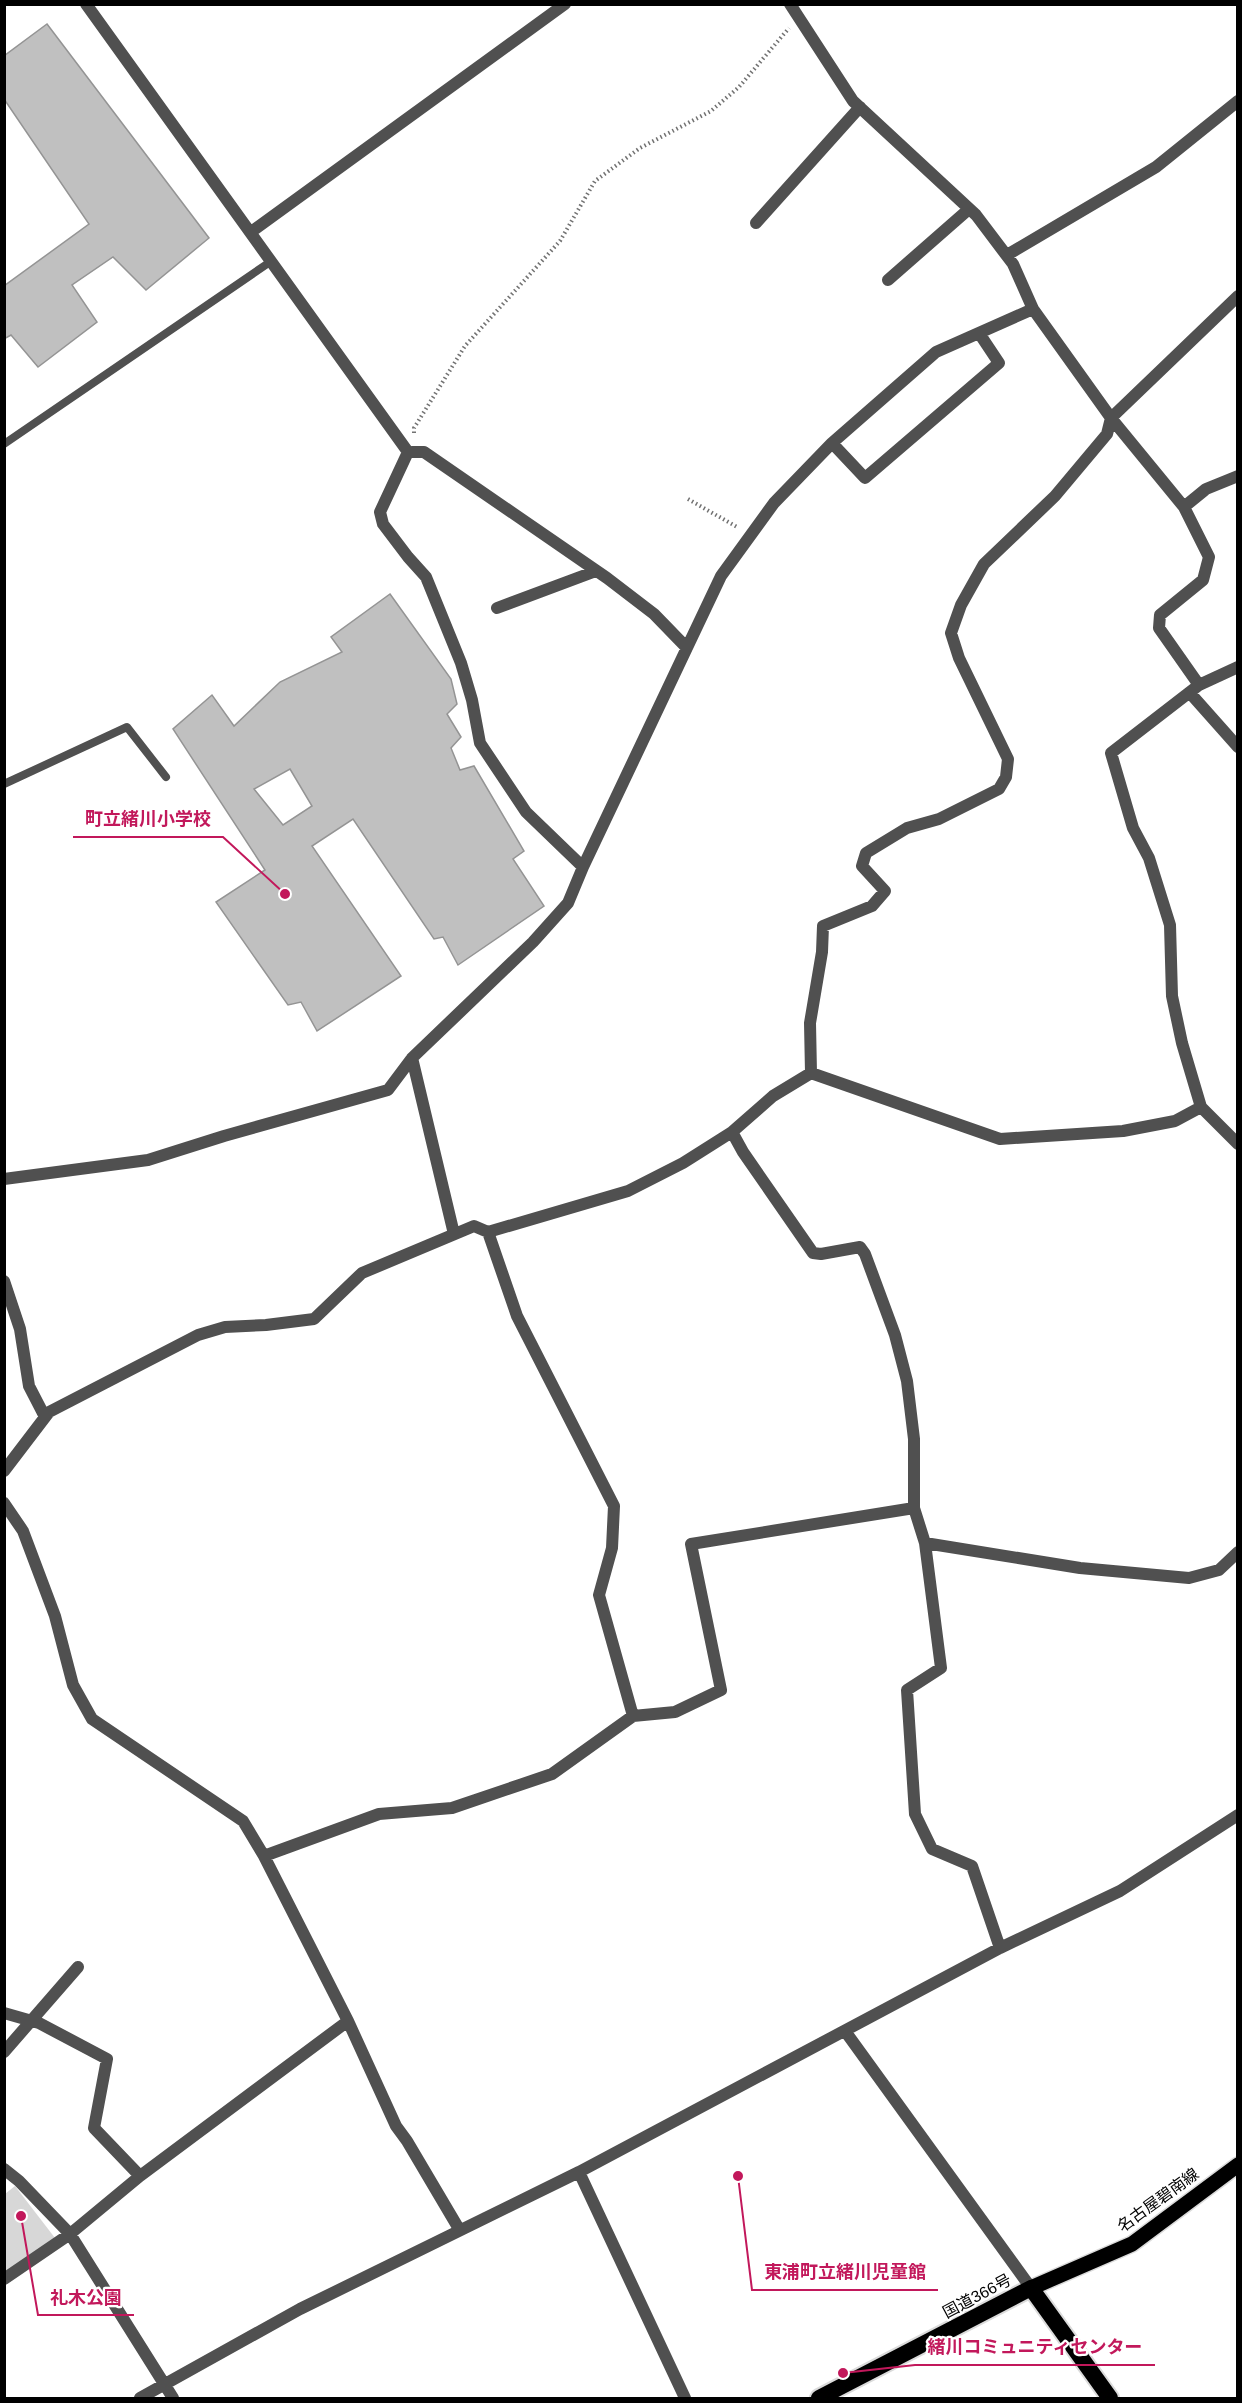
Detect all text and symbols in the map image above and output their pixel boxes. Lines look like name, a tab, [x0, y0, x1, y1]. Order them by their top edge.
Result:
callout: 町立緒川小学校	[73, 801, 223, 837]
text: 町立緒川小学校	[85, 809, 211, 829]
street label: 名古屋碧南線	[1114, 2165, 1202, 2235]
callout: 東浦町立緒川児童館	[752, 2254, 938, 2290]
text: 東浦町立緒川児童館	[764, 2262, 926, 2282]
street label: 国道366号	[940, 2271, 1014, 2321]
callout: 礼木公園	[38, 2279, 134, 2315]
text: 礼木公園	[50, 2288, 122, 2308]
callout: 緒川コミュニティセンター	[915, 2329, 1155, 2365]
text: 緒川コミュニティセンター	[928, 2337, 1142, 2357]

